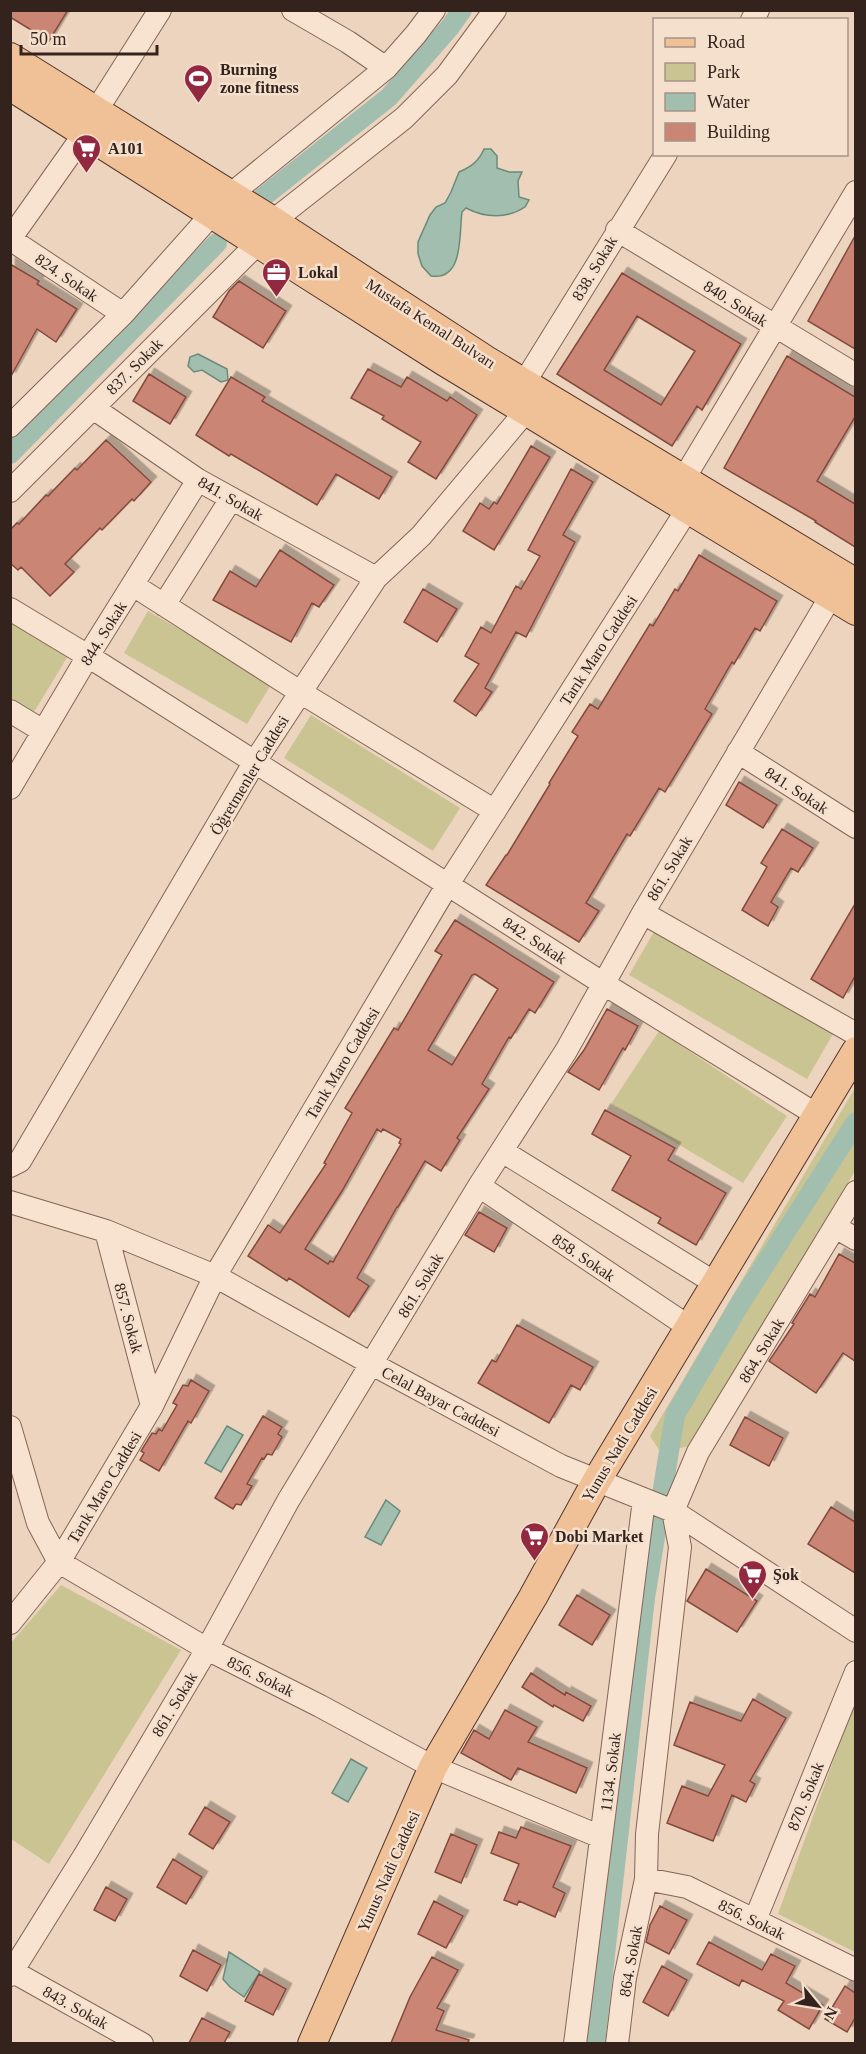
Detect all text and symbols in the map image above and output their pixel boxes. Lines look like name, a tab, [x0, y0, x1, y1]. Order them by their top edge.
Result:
scale bar	[21, 18, 158, 56]
legend	[653, 18, 848, 156]
text: 50 m	[30, 29, 67, 49]
text: Road	[707, 32, 745, 52]
place label: Burning zone fitness	[220, 61, 299, 96]
sports icon: Burning zone fitness	[183, 62, 215, 104]
text: Park	[707, 62, 740, 82]
text: Water	[707, 92, 750, 112]
text: Building	[707, 122, 770, 142]
supermarket icon: A101	[71, 132, 103, 174]
place label: A101	[108, 140, 144, 157]
street label: 838. Sokak	[569, 233, 620, 303]
street label: 824. Sokak	[32, 250, 101, 305]
office icon: Lokal	[261, 256, 293, 298]
place label: Lokal	[298, 264, 339, 281]
street label: Mustafa Kemal Bulvarı	[363, 275, 499, 372]
street label: 840. Sokak	[701, 277, 771, 330]
street label: 837. Sokak	[103, 335, 166, 398]
street label: 841. Sokak	[195, 473, 266, 524]
street label: Tarık Maro Caddesi	[557, 592, 641, 708]
street label: 844. Sokak	[77, 598, 130, 668]
street label: Öğretmenler Caddesi	[207, 712, 293, 839]
street label: 841. Sokak	[762, 764, 832, 817]
street label: 861. Sokak	[644, 833, 695, 903]
street label: 842. Sokak	[500, 914, 570, 967]
street label: Tarık Maro Caddesi	[302, 1004, 383, 1122]
street label: 858. Sokak	[549, 1230, 618, 1285]
street label: 861. Sokak	[395, 1250, 446, 1320]
street label: 857. Sokak	[111, 1281, 146, 1355]
street label: 864. Sokak	[736, 1315, 787, 1385]
street label: Celal Bayar Caddesi	[378, 1363, 503, 1441]
street label: Yunus Nadi Caddesi	[578, 1383, 661, 1505]
street label: Tarık Maro Caddesi	[64, 1428, 145, 1546]
supermarket icon: Dobi Market	[518, 1520, 550, 1562]
place label: Dobi Market	[555, 1528, 644, 1545]
supermarket icon: Şok	[736, 1558, 768, 1600]
place label: Şok	[773, 1566, 799, 1584]
street label: 856. Sokak	[225, 1653, 297, 1700]
street label: 861. Sokak	[149, 1669, 200, 1739]
street label: 1134. Sokak	[597, 1732, 624, 1813]
street label: 870. Sokak	[784, 1760, 827, 1833]
street label: Yunus Nadi Caddesi	[354, 1808, 423, 1934]
street label: 856. Sokak	[716, 1896, 788, 1943]
street label: 864. Sokak	[616, 1924, 645, 1998]
north arrow	[788, 1976, 848, 2036]
street label: 843. Sokak	[40, 1983, 111, 2032]
text: N	[820, 2004, 841, 2023]

